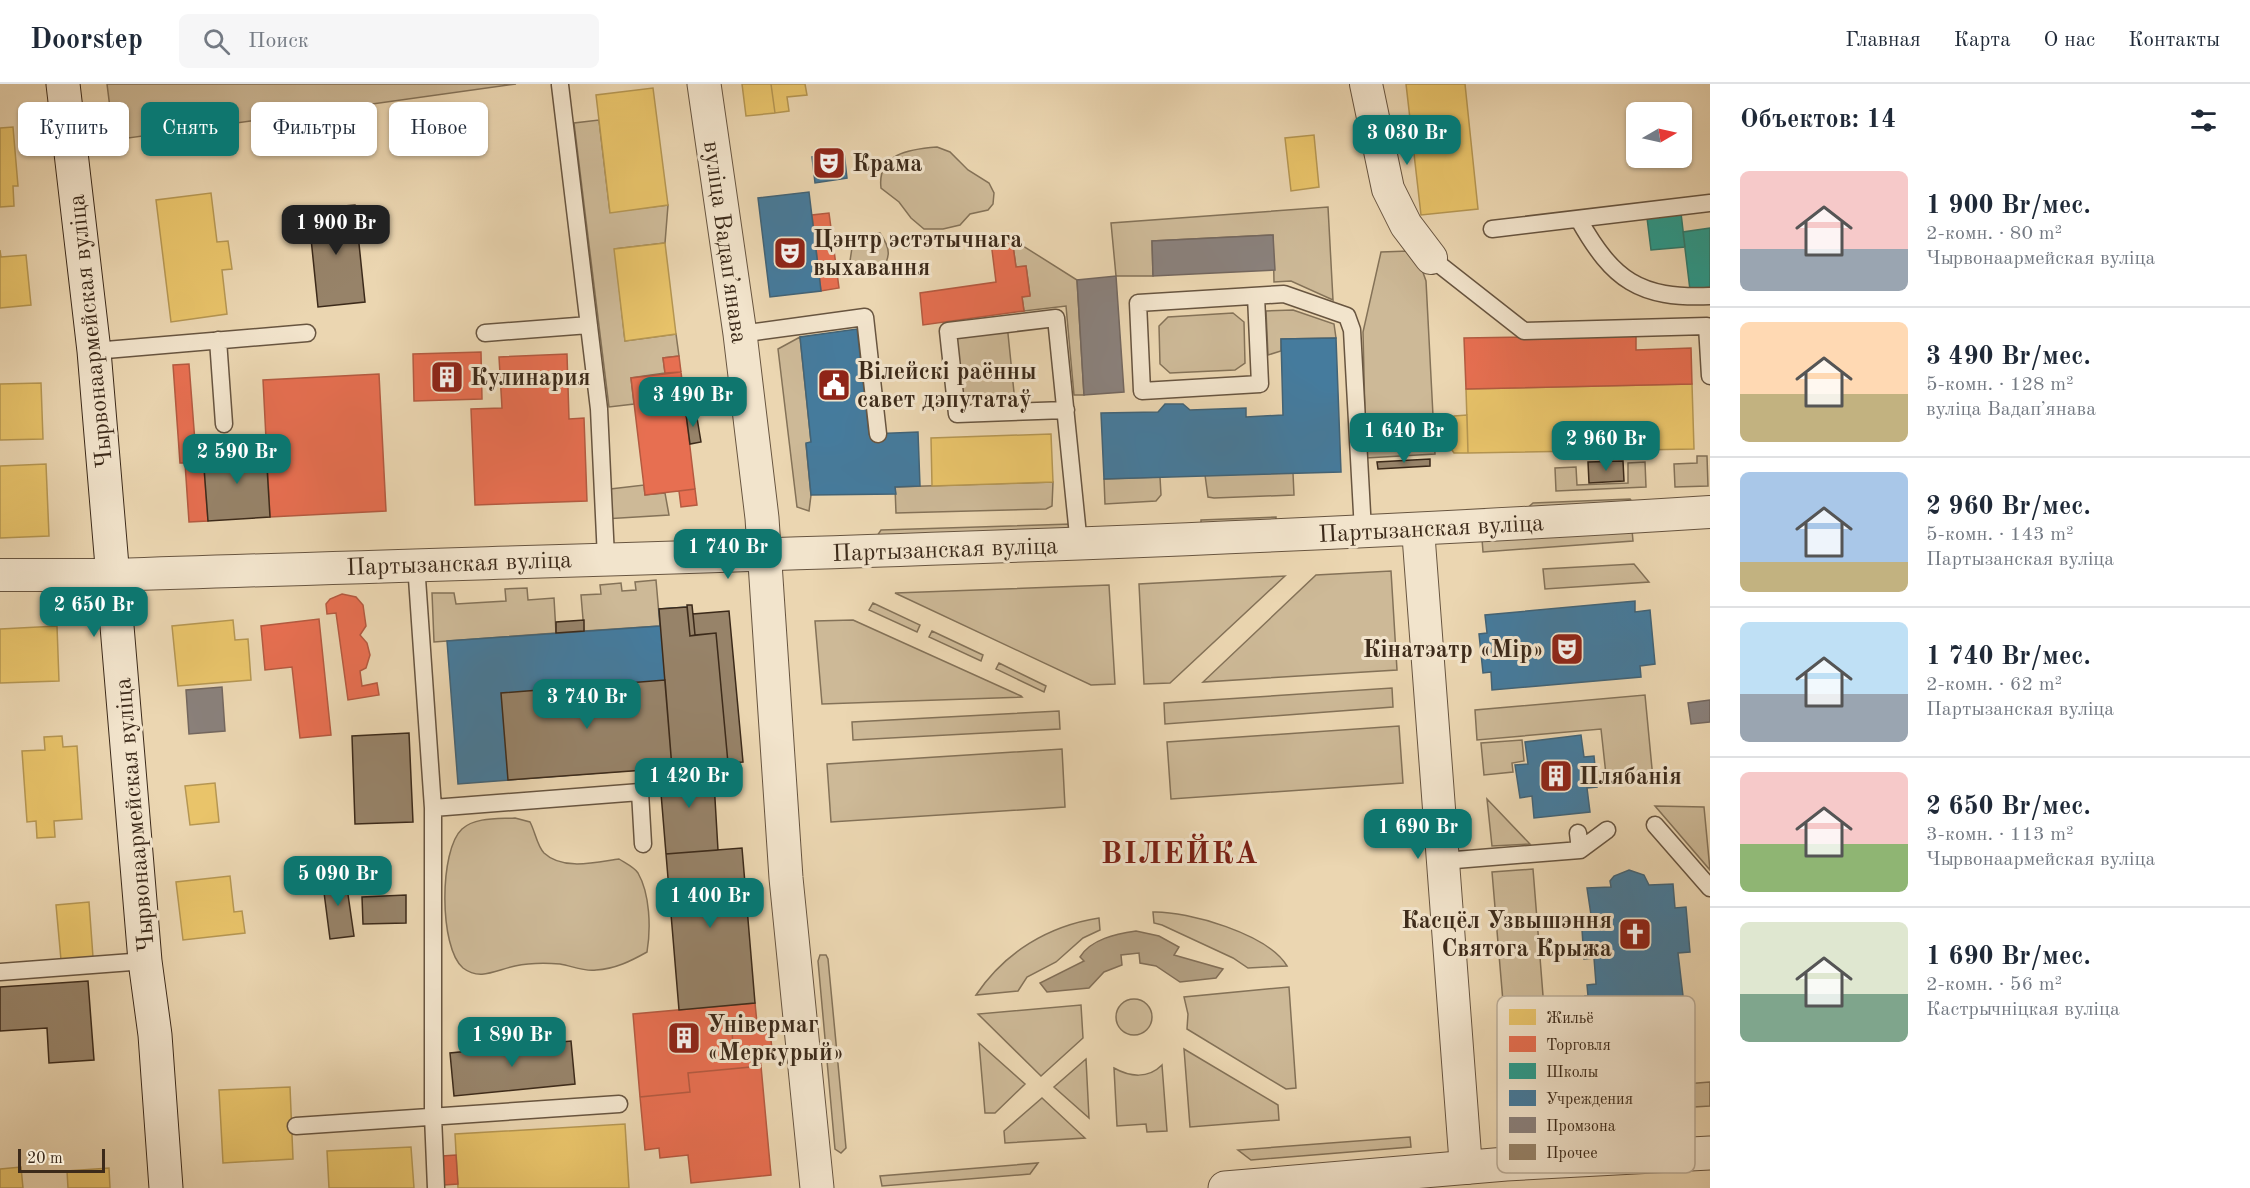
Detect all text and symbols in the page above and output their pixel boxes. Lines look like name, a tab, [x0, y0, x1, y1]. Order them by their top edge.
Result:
search box	[179, 14, 599, 68]
icon: search	[200, 25, 233, 58]
text: Doorstep	[30, 27, 143, 55]
text: Поиск	[248, 30, 309, 52]
text: Главная	[1845, 30, 1921, 51]
text: Карта	[1954, 30, 2011, 51]
text: О нас	[2044, 30, 2095, 51]
text: Контакты	[2128, 30, 2220, 51]
chip: Купить	[18, 102, 129, 156]
chip: Снять	[141, 102, 239, 156]
chip: Фильтры	[251, 102, 377, 156]
chip: Новое	[389, 102, 488, 156]
north arrow	[1626, 102, 1692, 168]
map controls	[1626, 102, 1692, 168]
icon: filters	[2187, 104, 2220, 137]
text: Объектов: 14	[1740, 107, 1896, 133]
pin: 3 030 Br	[1345, 115, 1469, 166]
text: 3 030 Br	[1367, 124, 1447, 144]
street label: вуліца Вадапʼянава	[698, 140, 750, 345]
theatre icon: Крама	[811, 145, 847, 181]
place label: Крама	[852, 153, 923, 177]
street label: Чырвонаармейская вуліца	[66, 193, 118, 469]
text: 1 900 Br/мес.	[1926, 193, 2091, 219]
icon: home	[1788, 195, 1860, 267]
pin: 1 900 Br	[274, 205, 398, 256]
text: 1 900 Br	[296, 214, 376, 234]
text: 2-комн. · 80 m²	[1926, 224, 2062, 244]
place label: Цэнтр эстэтычнага выхавання	[813, 229, 1023, 281]
theatre icon: Цэнтр эстэтычнага выхавання	[772, 235, 808, 271]
text: Чырвонаармейская вуліца	[1926, 249, 2155, 269]
text: 3 490 Br/мес.	[1926, 344, 2091, 370]
icon: home	[1788, 346, 1860, 418]
building icon: Кулинария	[429, 359, 465, 395]
place label: Вілейскі раённы савет дэпутатаў	[857, 361, 1037, 413]
place label: Кулинария	[470, 367, 591, 391]
public building icon: Вілейскі раённы савет дэпутатаў	[816, 367, 852, 403]
text: 5-комн. · 128 m²	[1926, 375, 2074, 395]
pin: 3 490 Br	[631, 377, 755, 428]
text: 3 490 Br	[653, 386, 733, 406]
text: вуліца Вадапʼянава	[1926, 400, 2096, 420]
pin: 1 640 Br	[1342, 413, 1466, 464]
pin: 2 960 Br	[1544, 421, 1668, 472]
text: 1 640 Br	[1364, 422, 1444, 442]
text: 2 960 Br	[1566, 430, 1646, 450]
pin: 2 590 Br	[175, 434, 299, 485]
text: 2 590 Br	[197, 443, 277, 463]
text: 2 960 Br/мес.	[1926, 494, 2091, 520]
icon: home	[1788, 496, 1860, 568]
street label: Партызанская вуліца	[1318, 512, 1545, 548]
text: 5-комн. · 143 m²	[1926, 525, 2074, 545]
pin: 1 740 Br	[666, 529, 790, 580]
street label: Партызанская вуліца	[832, 535, 1058, 567]
text: 1 740 Br	[688, 538, 768, 558]
street label: Партызанская вуліца	[346, 549, 572, 581]
text: Партызанская вуліца	[1926, 550, 2114, 570]
pin: 2 650 Br	[32, 587, 156, 638]
text: 2 650 Br	[54, 596, 134, 616]
theatre icon: Кінатэатр «Мір»	[1549, 631, 1585, 667]
place label: Кінатэатр «Мір»	[1363, 639, 1544, 663]
text: 1 740 Br/мес.	[1926, 644, 2091, 670]
icon: home	[1788, 646, 1860, 718]
text: 2-комн. · 62 m²	[1926, 675, 2062, 695]
street label: Чырвонаармейская вуліца	[112, 677, 160, 953]
pin: 3 740 Br	[525, 679, 649, 730]
text: 3 740 Br	[547, 688, 627, 708]
text: Партызанская вуліца	[1926, 700, 2114, 720]
pin: 1 420 Br	[627, 758, 751, 809]
building icon: Плябанія	[1538, 758, 1574, 794]
place label: Плябанія	[1579, 766, 1682, 790]
text: 1 420 Br	[649, 767, 729, 787]
text: 2 650 Br/мес.	[1926, 794, 2091, 820]
icon: home	[1788, 796, 1860, 868]
pin: 1 690 Br	[1356, 809, 1480, 860]
text: 1 690 Br	[1378, 818, 1458, 838]
text: 3-комн. · 113 m²	[1926, 825, 2074, 845]
district label: ВІЛЕЙКА	[1101, 833, 1259, 870]
text: Чырвонаармейская вуліца	[1926, 850, 2155, 870]
pin: 5 090 Br	[276, 856, 400, 907]
text: 5 090 Br	[298, 865, 378, 885]
pin: 1 400 Br	[648, 878, 772, 929]
text: 1 400 Br	[670, 887, 750, 907]
place label: Касцёл Узвышэння Святога Крыжа	[1401, 910, 1612, 962]
church icon: Касцёл Узвышэння Святога Крыжа	[1617, 916, 1653, 952]
text: 1 690 Br/мес.	[1926, 944, 2091, 970]
icon: home	[1788, 946, 1860, 1018]
text: 2-комн. · 56 m²	[1926, 975, 2062, 995]
legend	[1497, 996, 1695, 1173]
text: Кастрычніцкая вуліца	[1926, 1000, 2120, 1020]
text: Жильё	[1546, 1011, 1594, 1027]
place label: Універмаг «Меркурый»	[707, 1014, 844, 1066]
pin: 1 890 Br	[450, 1017, 574, 1068]
building icon: Універмаг «Меркурый»	[666, 1020, 702, 1056]
text: 1 890 Br	[472, 1026, 552, 1046]
text: Торговля	[1546, 1038, 1611, 1054]
text: Школы	[1546, 1065, 1598, 1081]
text: Учреждения	[1546, 1092, 1633, 1108]
text: Промзона	[1546, 1119, 1616, 1135]
scale bar	[18, 1146, 105, 1174]
text: Прочее	[1546, 1146, 1598, 1162]
text: 20 m	[27, 1151, 63, 1167]

